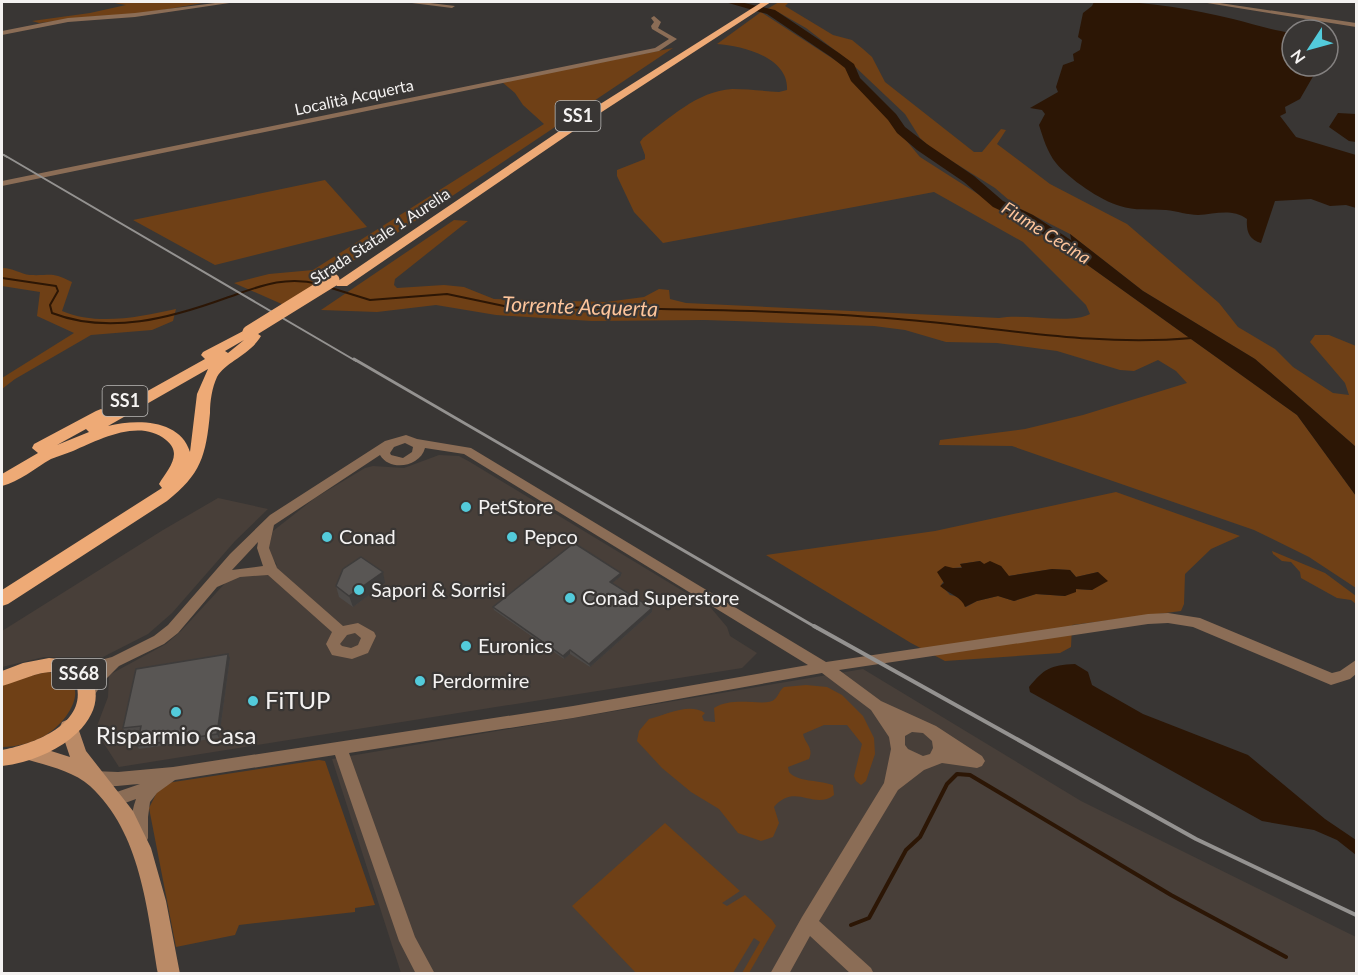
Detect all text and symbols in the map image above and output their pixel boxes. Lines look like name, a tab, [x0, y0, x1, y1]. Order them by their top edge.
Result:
north arrow	[1280, 18, 1340, 78]
text: N	[1286, 47, 1309, 68]
street label: Località Acquerta	[293, 75, 415, 118]
road number: SS1	[556, 101, 600, 131]
street label: Strada Statale 1 Aurelia	[306, 183, 453, 288]
water label: Fiume Cecina	[998, 196, 1095, 268]
water label: Torrente Acquerta	[502, 290, 658, 321]
road number: SS1	[102, 386, 148, 416]
place label: PetStore	[478, 494, 553, 518]
marker: PetStore	[459, 500, 473, 514]
place label: Conad	[339, 524, 396, 548]
place label: Pepco	[524, 524, 578, 548]
marker: Conad	[320, 530, 334, 544]
marker: Pepco	[505, 530, 519, 544]
place label: Sapori & Sorrisi	[371, 577, 506, 601]
marker: Sapori & Sorrisi	[352, 583, 366, 597]
place label: Conad Superstore	[582, 585, 739, 609]
marker: Conad Superstore	[563, 591, 577, 605]
place label: Euronics	[478, 633, 553, 657]
marker: Euronics	[459, 639, 473, 653]
road number: SS68	[52, 659, 106, 689]
place label: Perdormire	[432, 668, 529, 692]
marker: Perdormire	[413, 674, 427, 688]
place label: FiTUP	[265, 685, 330, 714]
marker: FiTUP	[246, 694, 260, 708]
marker: Risparmio Casa	[169, 705, 183, 719]
place label: Risparmio Casa	[96, 720, 256, 749]

